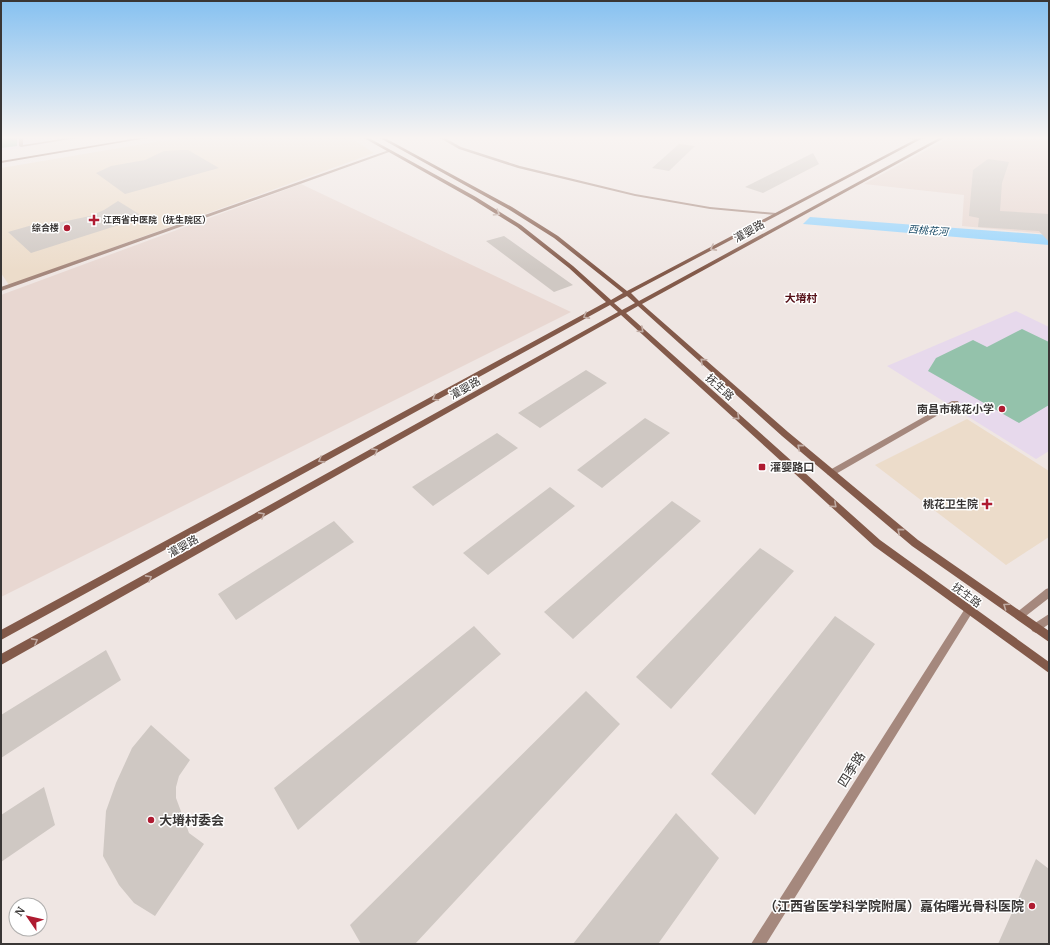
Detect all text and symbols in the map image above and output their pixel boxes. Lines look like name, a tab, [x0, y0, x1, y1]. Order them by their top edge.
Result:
one-way arrow	[493, 208, 500, 215]
marker: 江西省中医院（抚生院区）	[88, 214, 100, 226]
place label: 江西省中医院（抚生院区）	[103, 214, 211, 226]
street label: 灌婴路	[731, 217, 767, 245]
place label: 综合楼	[31, 222, 59, 234]
marker: 综合楼	[62, 223, 72, 233]
water label: 西桃花河	[908, 223, 950, 239]
one-way arrow	[710, 243, 717, 250]
district label: 大塉村	[785, 291, 818, 305]
one-way arrow	[583, 311, 590, 318]
one-way arrow	[636, 326, 644, 333]
one-way arrow	[700, 358, 708, 366]
street label: 抚生路	[703, 371, 737, 403]
street label: 灌婴路	[447, 374, 483, 402]
one-way arrow	[432, 393, 439, 401]
place label: 南昌市桃花小学	[917, 402, 994, 416]
marker: 南昌市桃花小学	[997, 404, 1007, 414]
one-way arrow	[733, 413, 740, 420]
one-way arrow	[798, 445, 805, 452]
one-way arrow	[371, 449, 379, 456]
one-way arrow	[318, 456, 325, 463]
place label: 灌婴路口	[770, 460, 814, 474]
marker: 灌婴路口	[757, 462, 767, 472]
place label: 桃花卫生院	[923, 497, 978, 511]
marker: 桃花卫生院	[981, 498, 993, 510]
one-way arrow	[829, 500, 837, 507]
one-way arrow	[258, 512, 265, 519]
one-way arrow	[897, 528, 905, 535]
street label: 灌婴路	[165, 532, 201, 560]
one-way arrow	[144, 575, 152, 583]
street label: 抚生路	[950, 580, 984, 610]
one-way arrow	[1003, 604, 1010, 611]
one-way arrow	[31, 639, 38, 646]
street label: 四季路	[833, 748, 869, 790]
place label: 大塉村委会	[159, 811, 224, 829]
marker: 大塉村委会	[146, 815, 156, 825]
north arrow	[8, 897, 48, 937]
place label: （江西省医学科学院附属）嘉佑曙光骨科医院	[764, 897, 1024, 915]
marker: （江西省医学科学院附属）嘉佑曙光骨科医院	[1027, 901, 1037, 911]
text: N	[12, 903, 28, 919]

